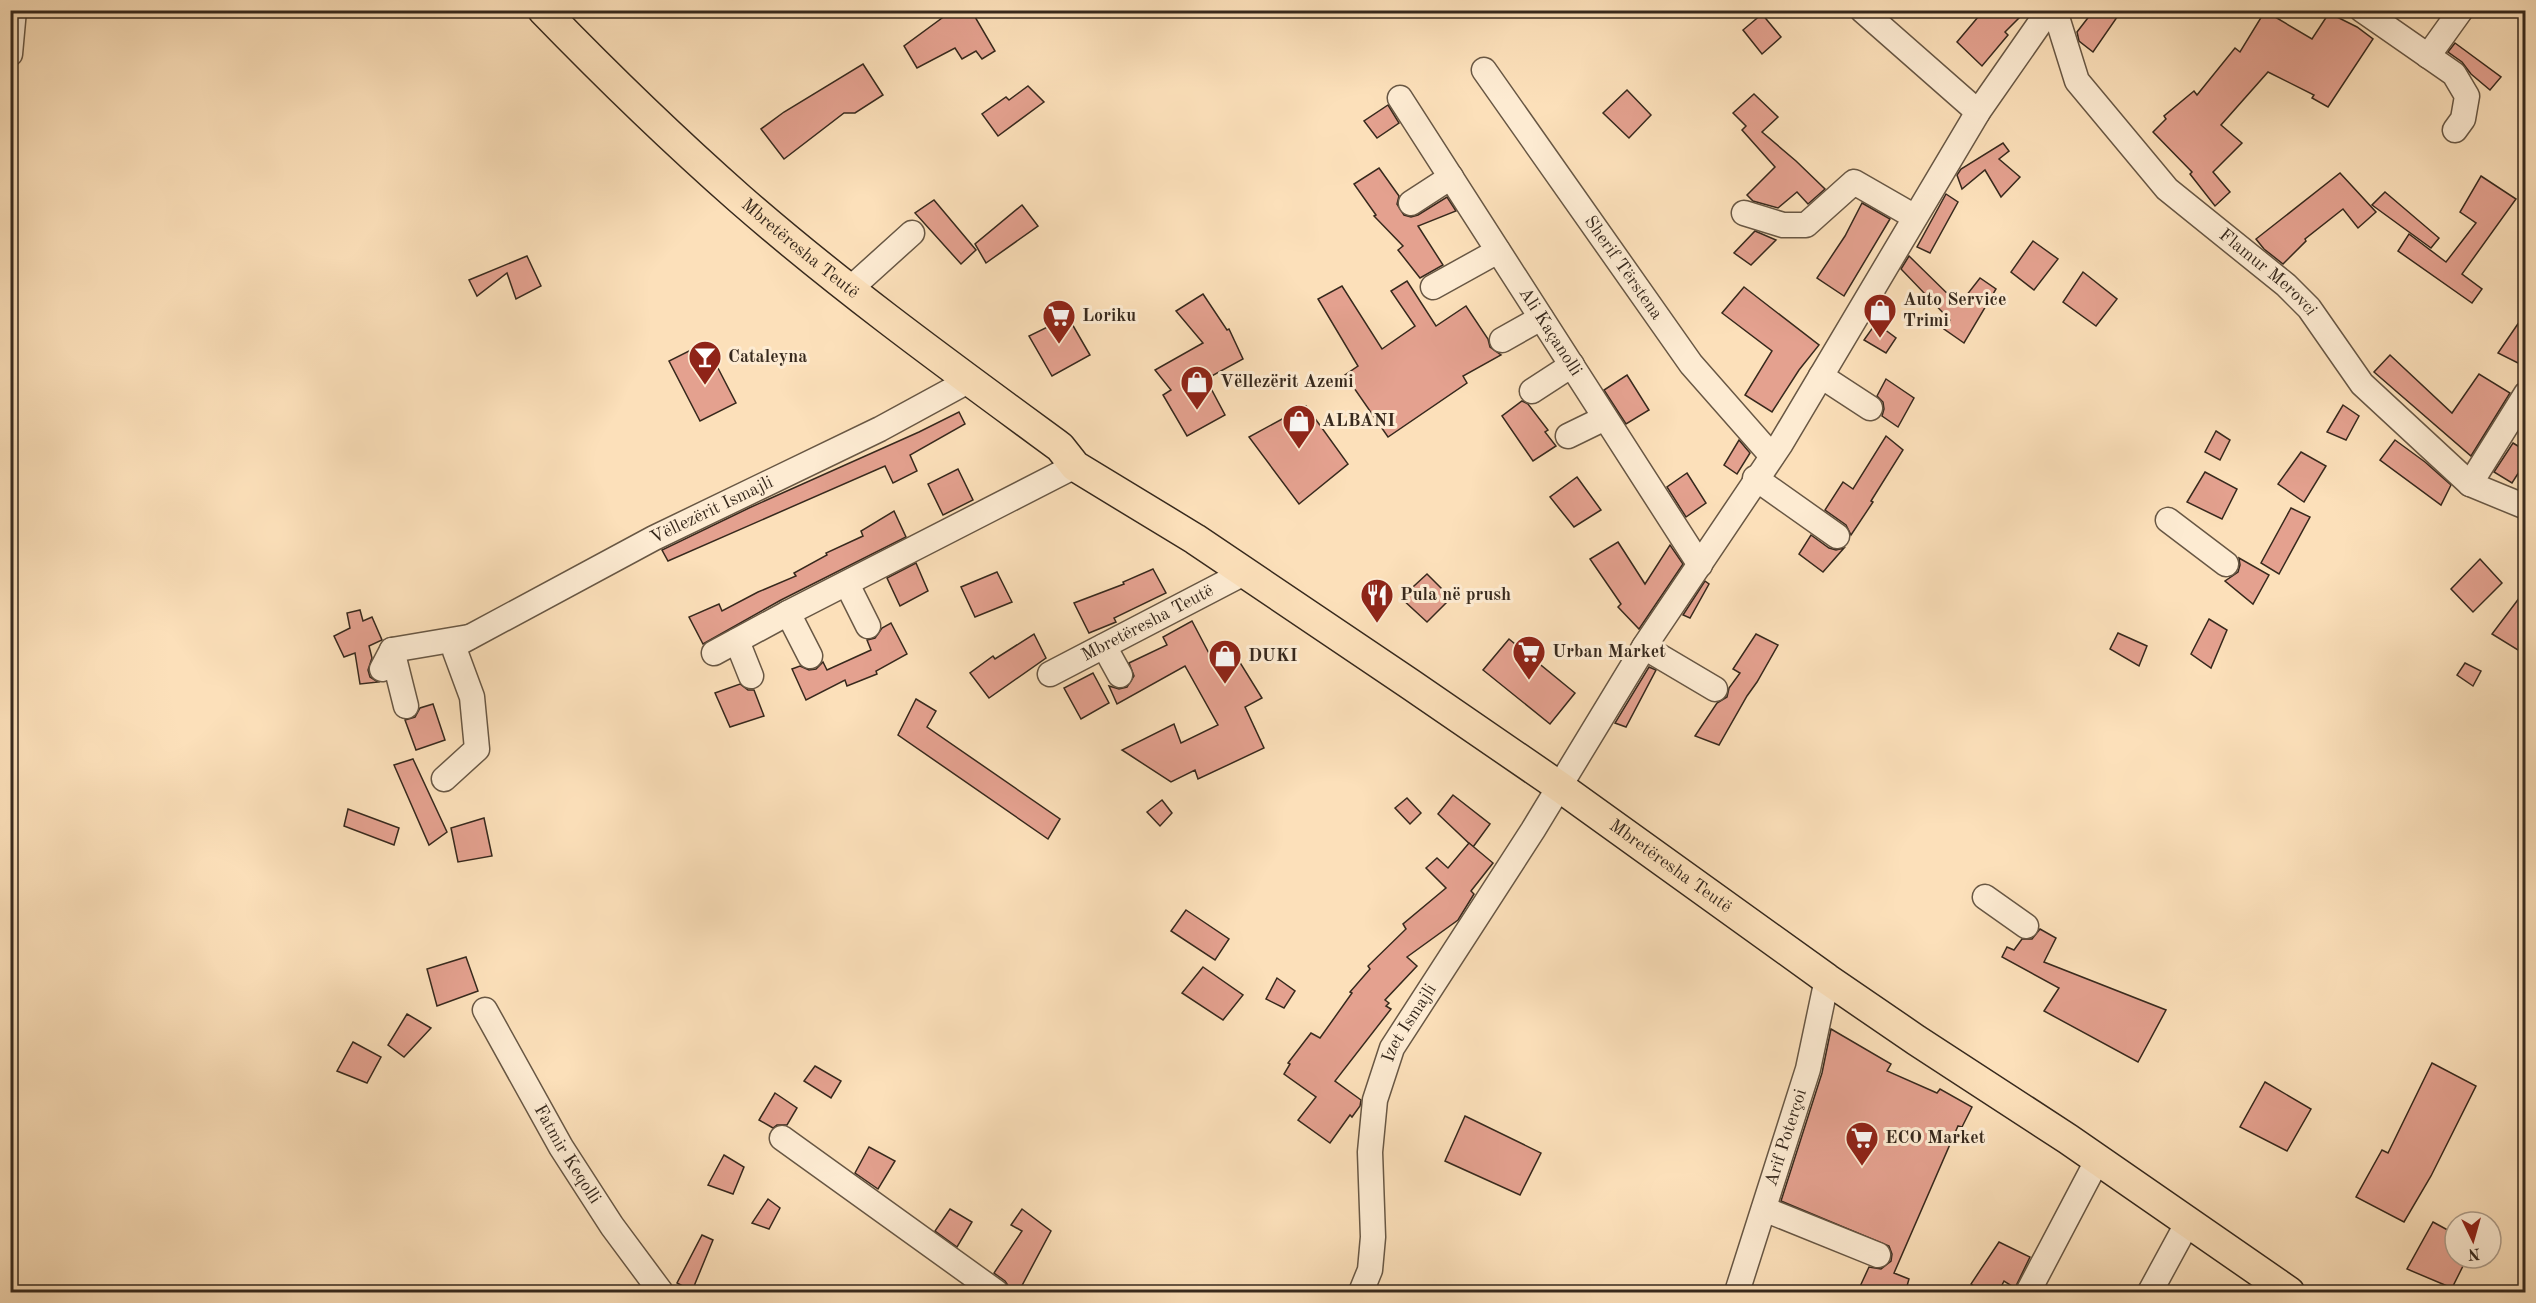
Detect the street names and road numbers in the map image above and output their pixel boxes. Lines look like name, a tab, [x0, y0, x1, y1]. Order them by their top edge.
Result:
street label: Mbretëresha Teutë	[738, 195, 862, 302]
street label: Sherif Tërstena	[1581, 213, 1666, 323]
street label: Flamur Merovci	[2216, 226, 2320, 319]
street label: Ali Kaçanolli	[1515, 284, 1585, 379]
street label: Vëllezërit Ismajli	[648, 473, 776, 547]
street label: Mbretëresha Teutë	[1079, 582, 1216, 665]
street label: Mbretëresha Teutë	[1606, 816, 1735, 916]
street label: Izet Ismajli	[1379, 981, 1440, 1064]
street label: Arif Poterçoi	[1762, 1087, 1810, 1188]
street label: Fatmir Keqolli	[530, 1102, 604, 1207]

